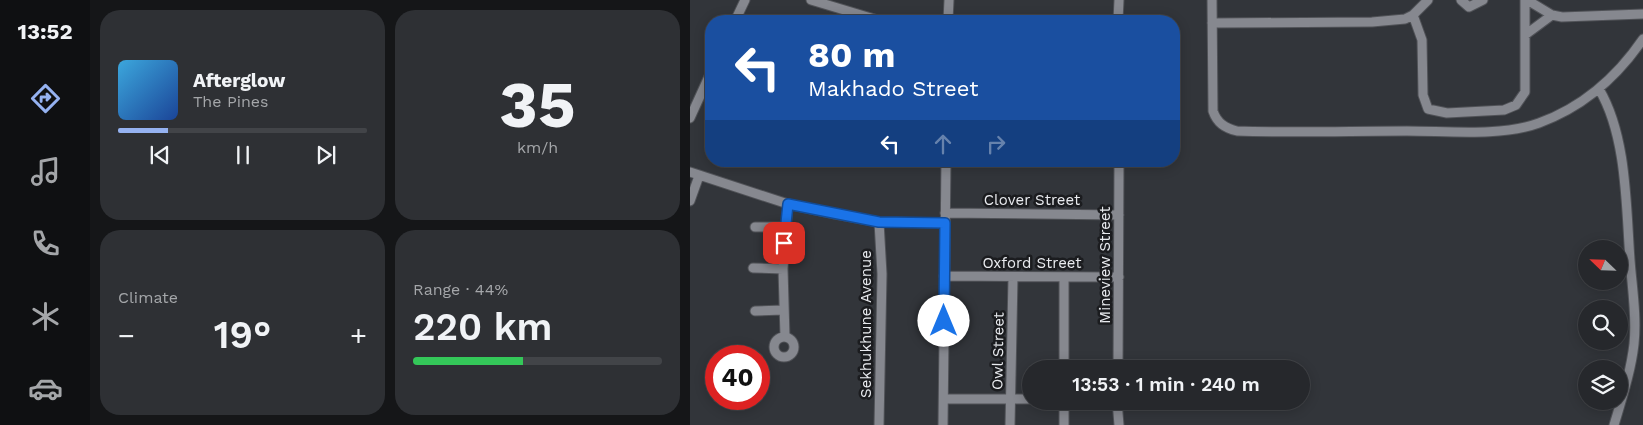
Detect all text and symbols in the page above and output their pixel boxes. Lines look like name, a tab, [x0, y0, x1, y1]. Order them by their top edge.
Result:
text: 13:52	[17, 19, 73, 44]
text: 80 m	[808, 34, 895, 76]
icon: left	[725, 35, 790, 100]
text: 35	[499, 67, 576, 143]
text: Afterglow	[193, 69, 285, 92]
text: Makhado Street	[808, 76, 978, 101]
icon: directions	[28, 81, 63, 116]
text: The Pines	[193, 92, 269, 111]
icon: left	[876, 130, 904, 158]
icon: ahead	[929, 130, 957, 158]
icon: right	[982, 130, 1010, 158]
text: km/h	[517, 138, 558, 157]
icon: previous	[146, 141, 174, 169]
icon: pause	[229, 141, 257, 169]
icon: next	[312, 141, 340, 169]
icon: music	[28, 154, 63, 189]
street label: Clover Street	[984, 191, 1081, 209]
street label: Mineview Street	[1096, 206, 1114, 324]
pin	[763, 222, 805, 264]
icon: phone	[28, 226, 63, 261]
icon: arrive	[770, 229, 798, 257]
north arrow	[1578, 240, 1628, 290]
map controls	[1578, 240, 1628, 410]
street label: Sekhukhune Avenue	[857, 250, 875, 398]
street label: Oxford Street	[982, 254, 1082, 272]
text: Range · 44%	[413, 280, 508, 299]
text: Climate	[118, 288, 178, 307]
position arrow	[917, 294, 969, 346]
icon: climate	[28, 299, 63, 334]
button: search	[1578, 300, 1628, 350]
text: 220 km	[413, 305, 553, 349]
street label: Owl Street	[988, 311, 1008, 390]
text: 19°	[214, 313, 271, 357]
text: −	[118, 319, 135, 352]
text: +	[350, 319, 367, 352]
speed limit sign: 40	[705, 345, 770, 410]
button: layers	[1578, 360, 1628, 410]
icon: car	[28, 371, 63, 406]
text: 13:53 · 1 min · 240 m	[1072, 373, 1260, 396]

